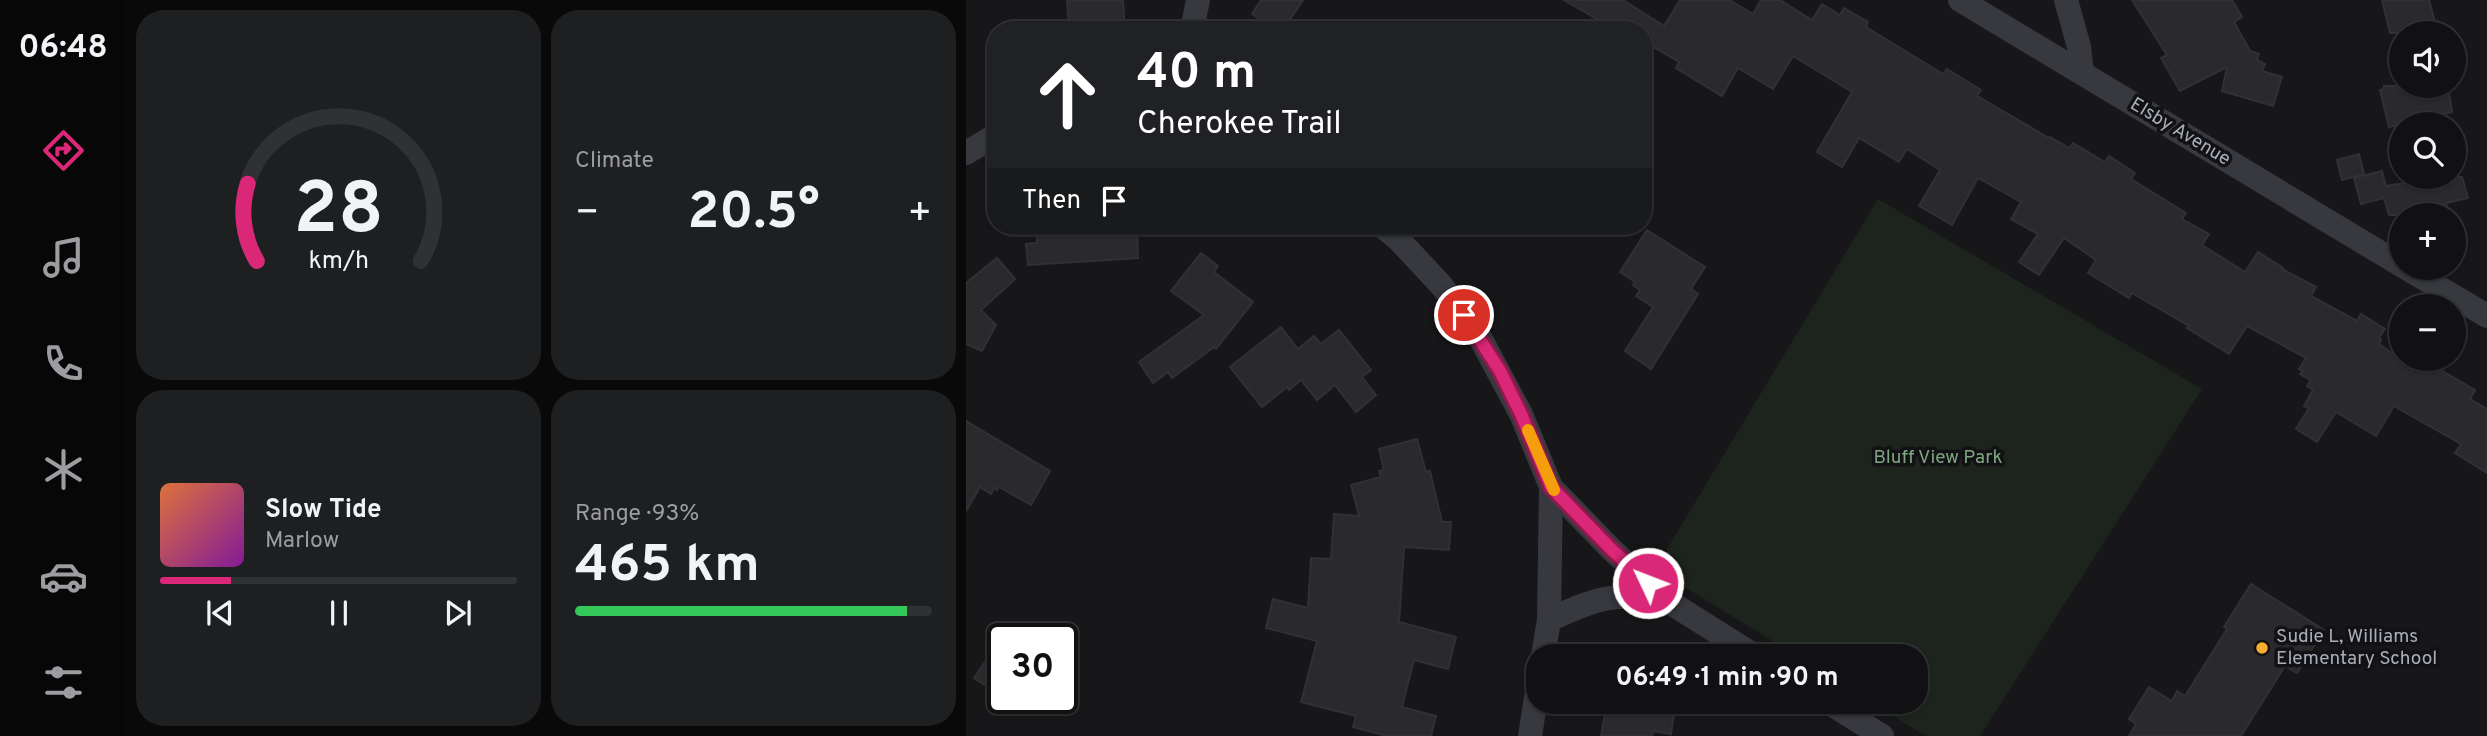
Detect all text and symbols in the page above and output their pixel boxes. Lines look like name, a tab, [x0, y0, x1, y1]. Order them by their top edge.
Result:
map controls	[2389, 21, 2466, 371]
button: sound	[2389, 21, 2466, 98]
text: 06:48	[18, 29, 108, 69]
text: 40 m	[1137, 44, 1256, 106]
icon: ahead	[1022, 49, 1113, 140]
street label: Elsby Avenue	[2125, 93, 2235, 171]
text: Cherokee Trail	[1137, 105, 1342, 145]
button: search	[2389, 112, 2466, 189]
icon: directions	[39, 126, 88, 175]
text: Climate	[575, 147, 654, 176]
text: 28	[293, 167, 384, 259]
text: 20.5°	[687, 181, 820, 247]
icon: arrive	[1095, 182, 1133, 220]
text: Then	[1022, 185, 1081, 218]
text: −	[575, 190, 600, 239]
text: +	[907, 190, 932, 239]
button: +	[2389, 203, 2466, 280]
icon: music	[39, 233, 88, 282]
text: km/h	[308, 246, 369, 278]
pin	[1434, 285, 1494, 345]
button: −	[2389, 294, 2466, 371]
icon: arrive	[1445, 296, 1483, 334]
icon: phone	[39, 339, 88, 388]
icon: climate	[39, 445, 88, 494]
park label: Bluff View Park	[1873, 446, 2003, 470]
text: Slow Tide	[265, 494, 382, 527]
text: Range · 93%	[575, 500, 699, 529]
text: Marlow	[265, 527, 339, 556]
text: 465 km	[575, 534, 760, 600]
position arrow	[1611, 546, 1685, 620]
icon: car	[39, 552, 88, 601]
icon: previous	[201, 594, 239, 632]
icon: pause	[320, 594, 358, 632]
icon: next	[439, 594, 477, 632]
speed limit sign: 30	[987, 623, 1078, 714]
place label: Sudie L, Williams Elementary School	[2276, 625, 2437, 671]
marker: Sudie L, Williams Elementary School	[2254, 640, 2270, 656]
icon: filters	[39, 658, 88, 707]
text: 06:49 · 1 min · 90 m	[1616, 662, 1838, 695]

